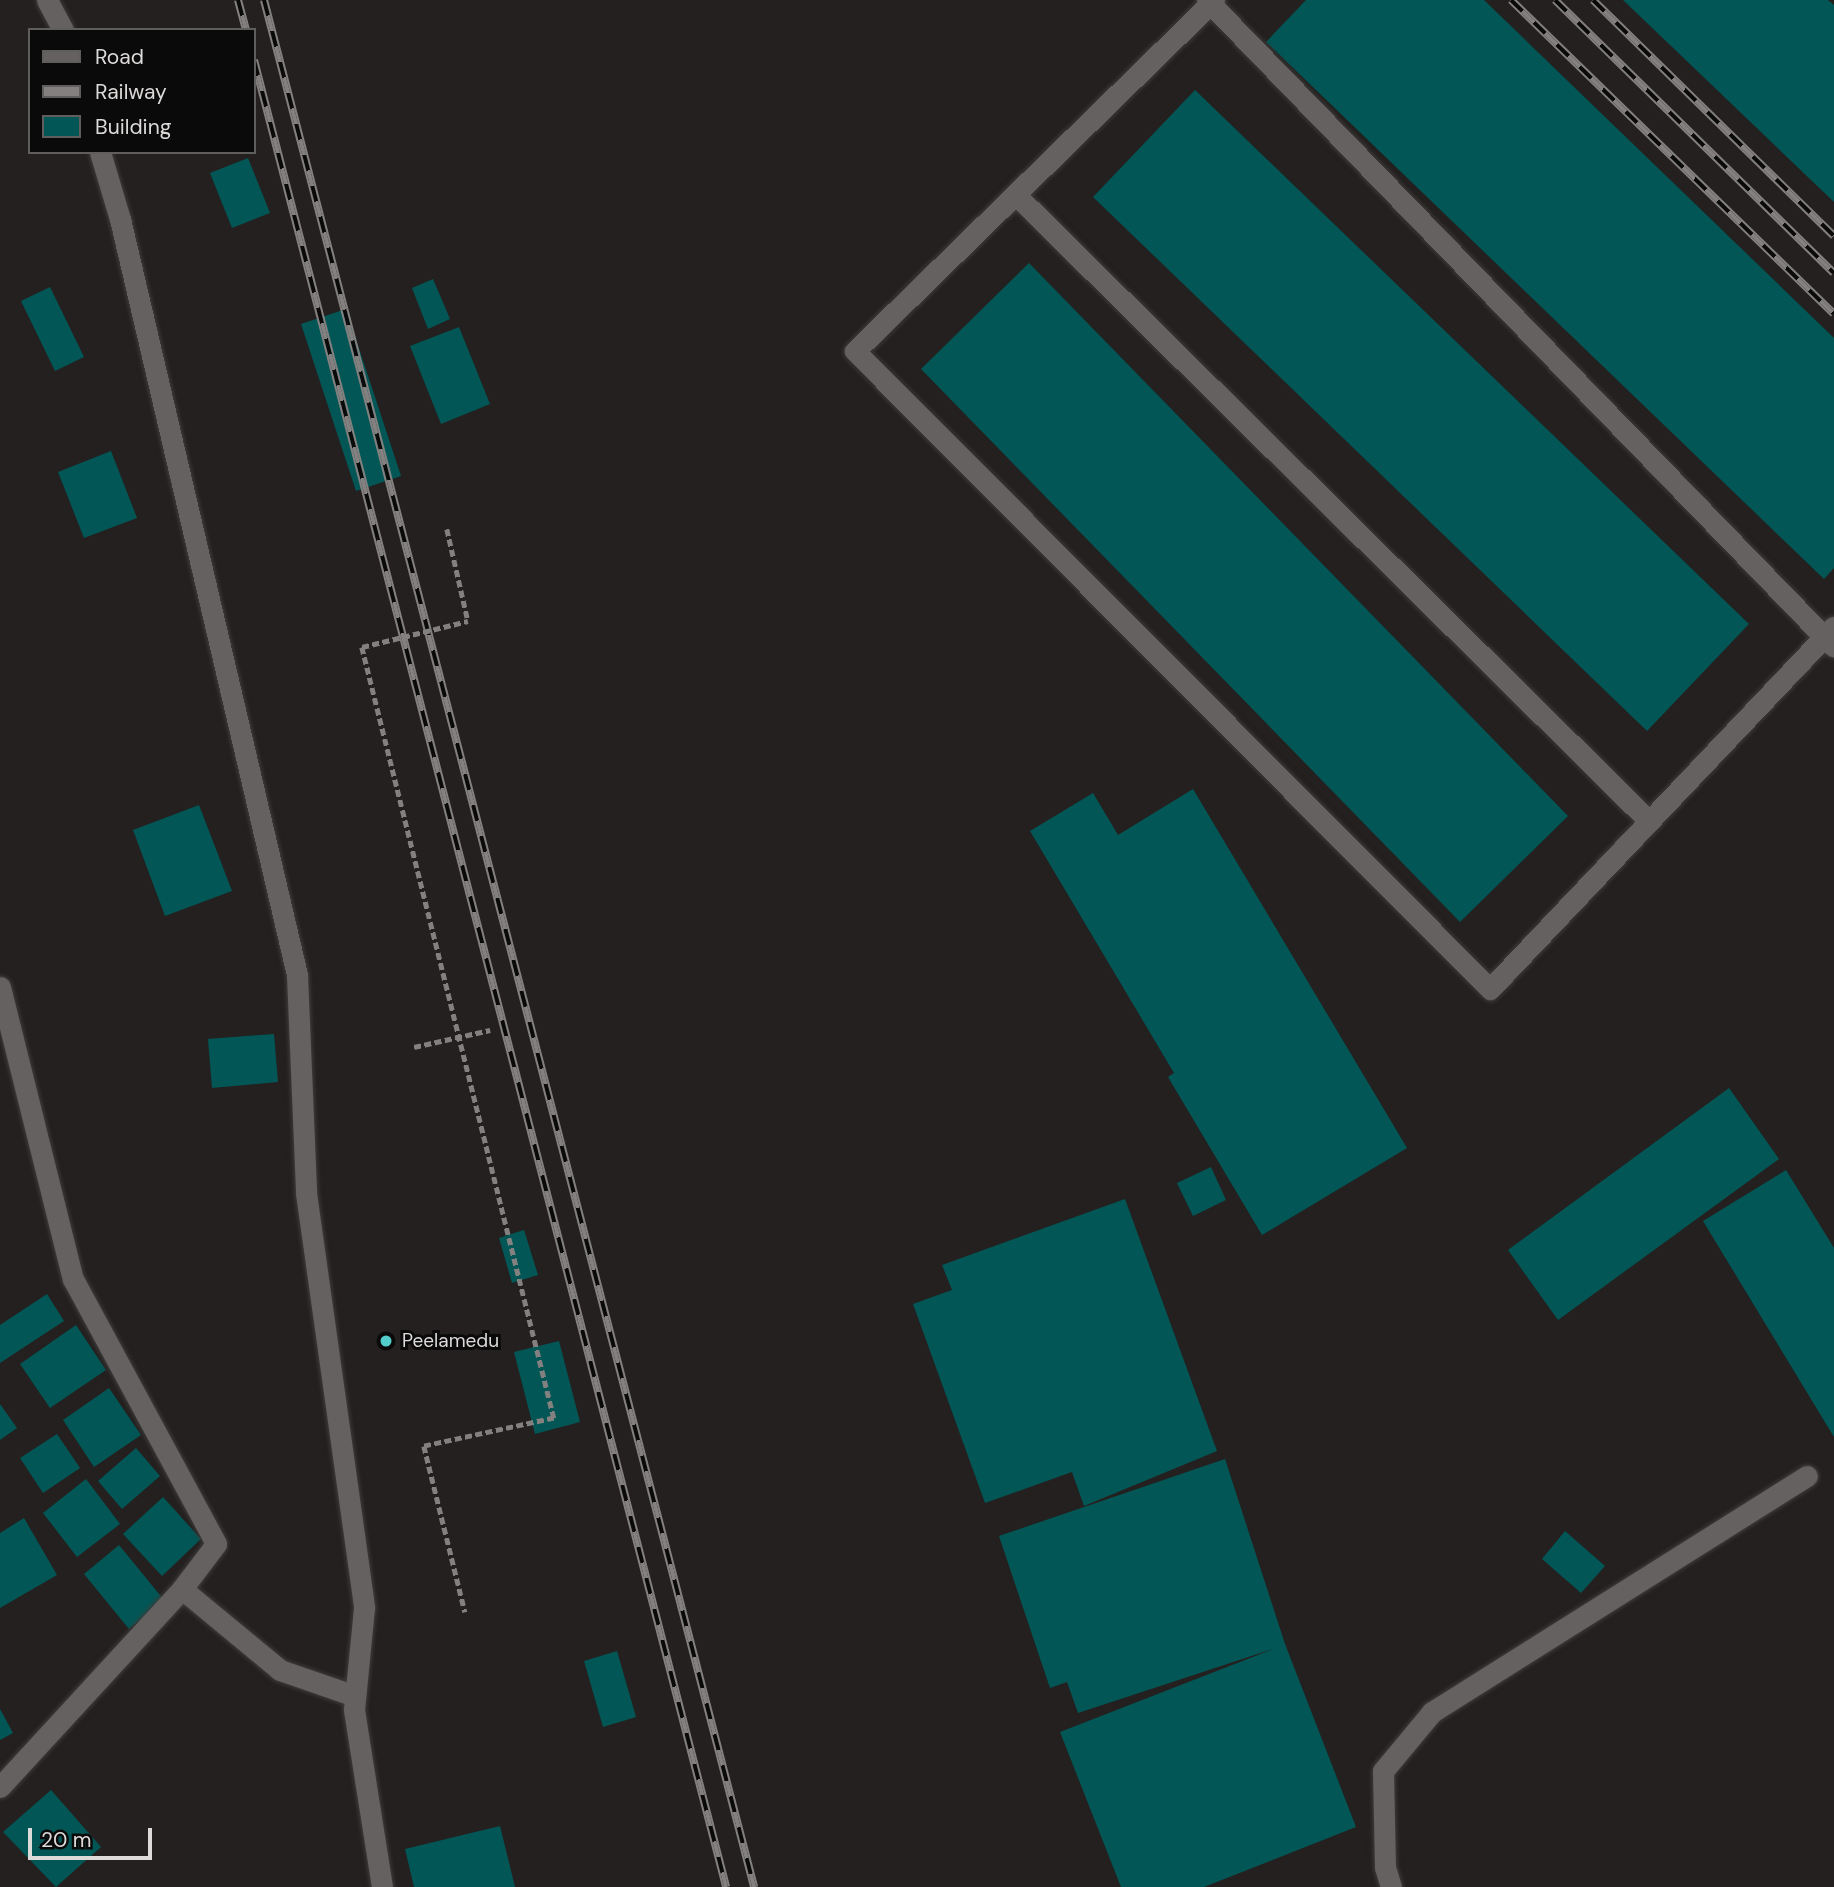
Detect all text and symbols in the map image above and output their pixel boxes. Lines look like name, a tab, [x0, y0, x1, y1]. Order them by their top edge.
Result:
legend	[28, 28, 256, 154]
text: Road	[95, 43, 144, 71]
text: Railway	[95, 78, 167, 106]
text: Building	[95, 113, 171, 141]
place label: Peelamedu	[402, 1330, 499, 1352]
marker: Peelamedu	[376, 1331, 396, 1351]
scale bar	[32, 1814, 156, 1858]
text: 20 m	[41, 1826, 92, 1854]

